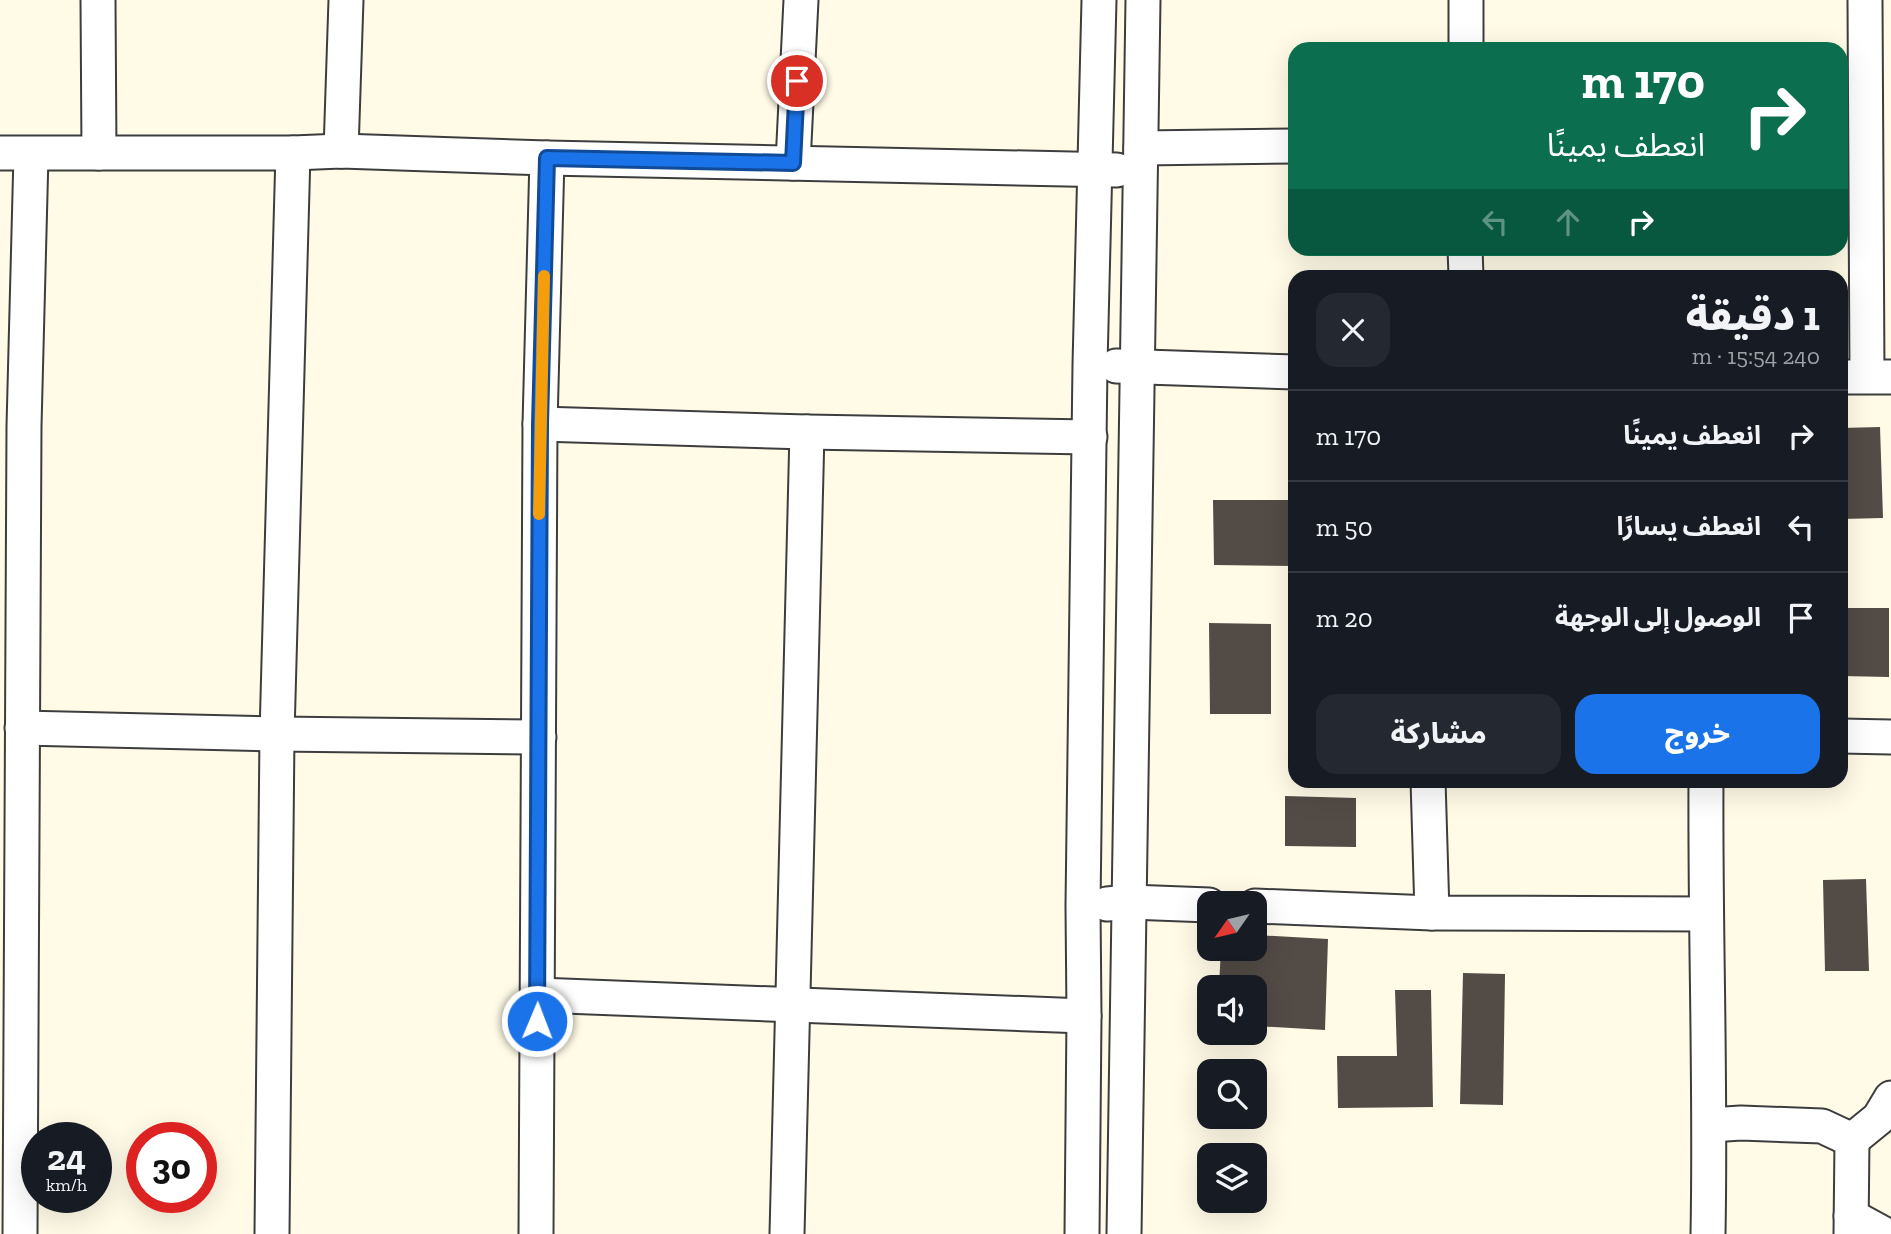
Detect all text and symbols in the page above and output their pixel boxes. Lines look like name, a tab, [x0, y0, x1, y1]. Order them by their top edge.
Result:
pin	[767, 51, 827, 111]
text: 170 m	[1582, 52, 1705, 111]
icon: arrive	[778, 62, 816, 100]
icon: right	[1729, 70, 1820, 161]
text: انعطف يمينًا	[1547, 126, 1705, 164]
icon: left	[1476, 203, 1514, 241]
icon: ahead	[1549, 203, 1587, 241]
icon: right	[1622, 203, 1660, 241]
text: 1 دقيقة	[1686, 290, 1820, 341]
button: close	[1316, 293, 1390, 367]
text: 240 m · 15:54	[1692, 342, 1820, 370]
icon: right	[1782, 417, 1820, 455]
text: انعطف يمينًا	[1623, 419, 1761, 451]
text: 170 m	[1316, 420, 1381, 452]
icon: left	[1782, 508, 1820, 546]
text: انعطف يسارًا	[1616, 510, 1761, 542]
text: 50 m	[1316, 511, 1373, 543]
icon: arrive	[1782, 599, 1820, 637]
text: الوصول إلى الوجهة	[1555, 601, 1761, 633]
text: 20 m	[1316, 602, 1373, 634]
button: مشاركة	[1316, 694, 1561, 774]
button: خروج	[1575, 694, 1820, 774]
north arrow	[1197, 891, 1267, 961]
map controls	[1197, 891, 1267, 1213]
button: sound	[1197, 975, 1267, 1045]
position arrow	[500, 984, 574, 1058]
button: search	[1197, 1059, 1267, 1129]
speed limit sign: 30	[126, 1122, 217, 1213]
text: 24	[47, 1137, 86, 1179]
button: layers	[1197, 1143, 1267, 1213]
text: km/h	[46, 1174, 87, 1196]

